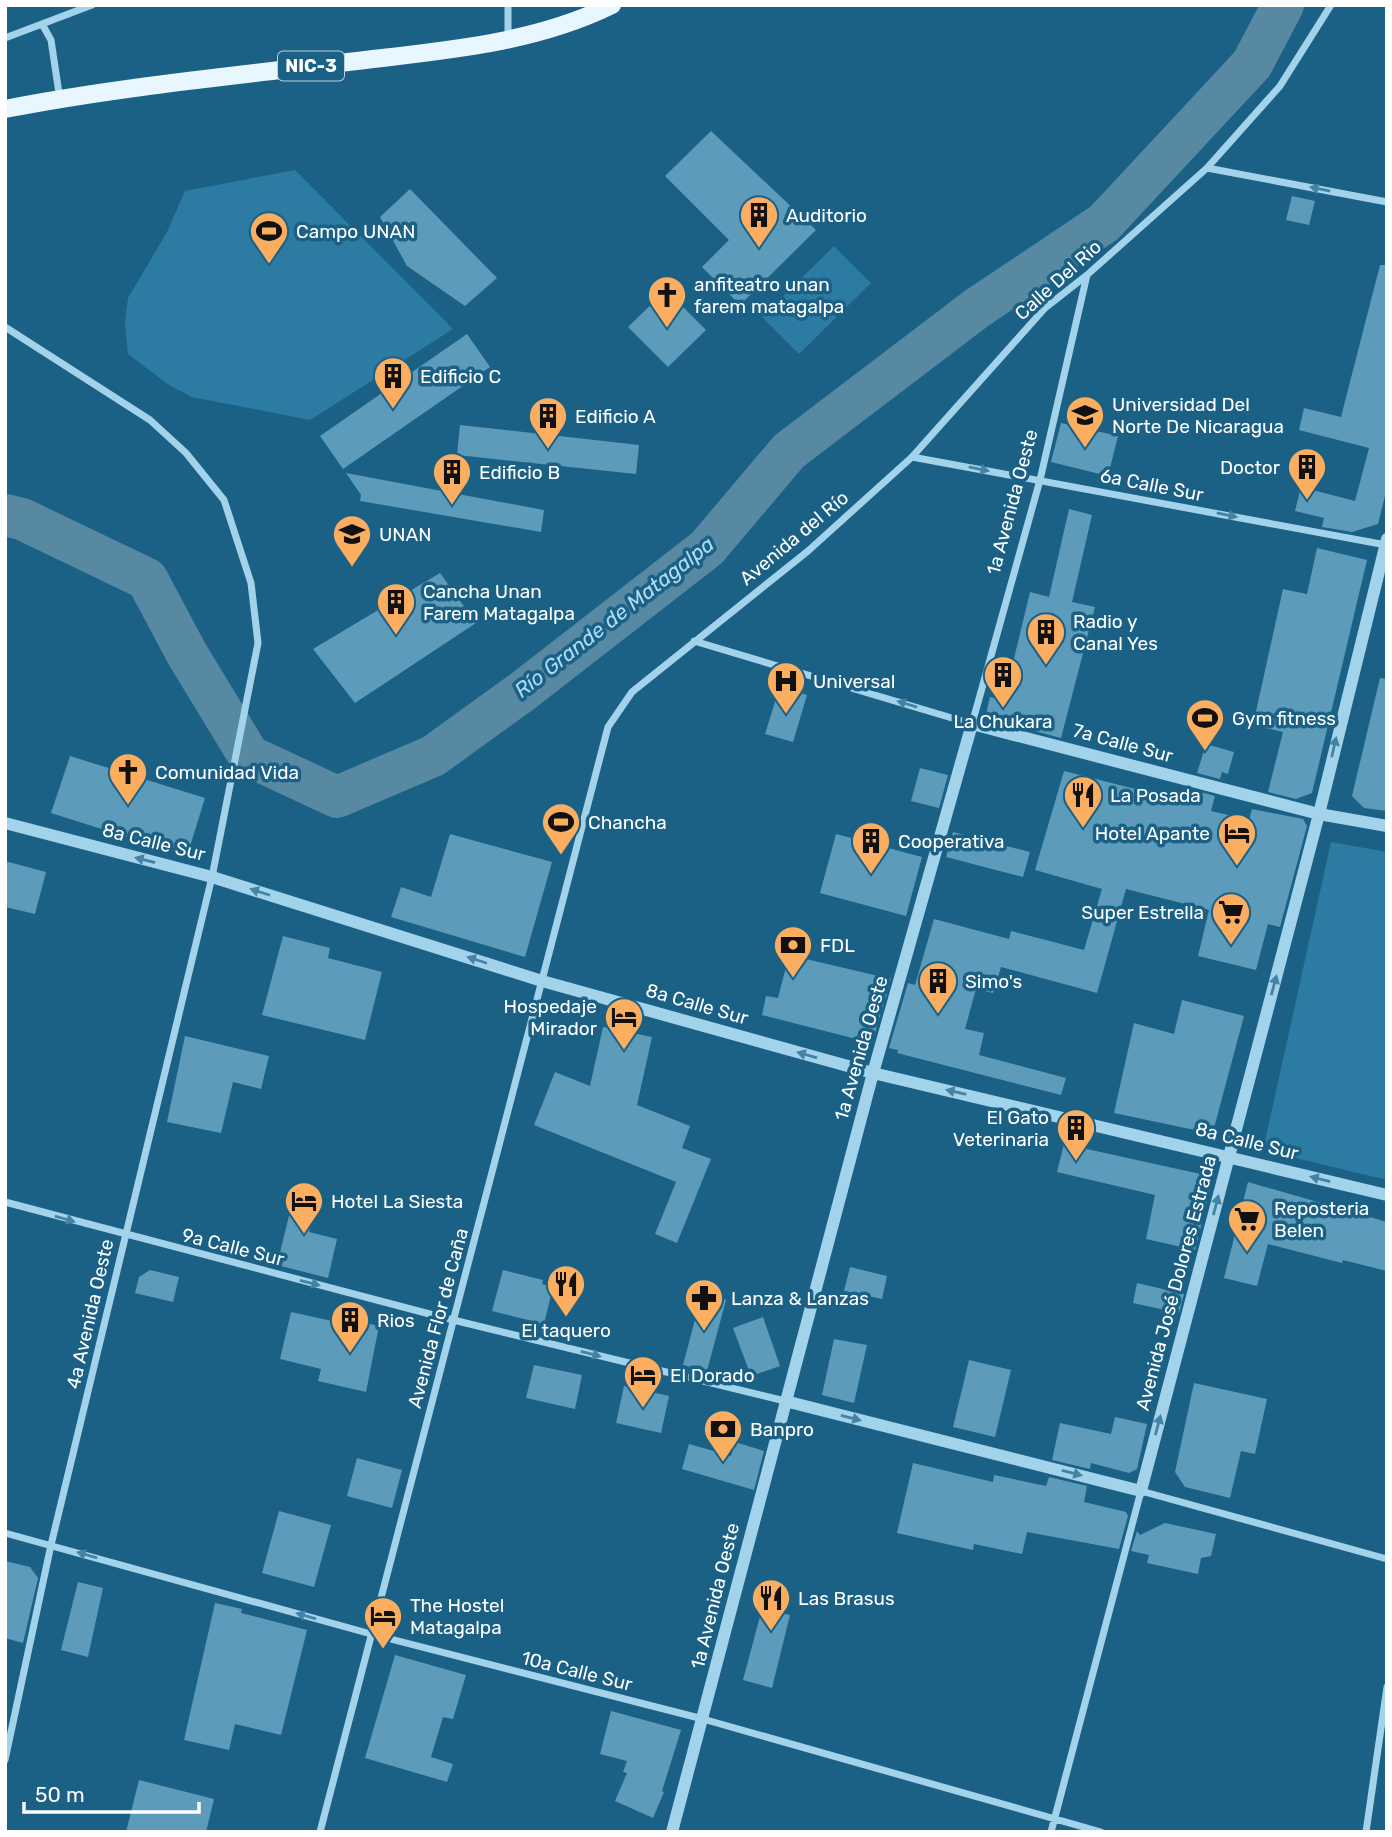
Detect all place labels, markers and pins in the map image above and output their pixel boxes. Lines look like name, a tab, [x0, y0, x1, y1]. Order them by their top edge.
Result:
building icon: Auditorio	[738, 194, 780, 249]
place label: Auditorio	[786, 204, 867, 227]
sports icon: Campo UNAN	[248, 210, 290, 265]
place label: Campo UNAN	[296, 220, 415, 243]
place label: anfiteatro unan farem matagalpa	[694, 273, 844, 318]
church icon: anfiteatro unan farem matagalpa	[646, 274, 688, 329]
building icon: Edificio C	[372, 355, 414, 410]
place label: Edificio C	[420, 365, 501, 388]
place label: Universidad Del Norte De Nicaragua	[1112, 393, 1284, 438]
school or university icon: Universidad Del Norte De Nicaragua	[1064, 394, 1106, 449]
building icon: Edificio A	[527, 395, 569, 450]
place label: Edificio A	[575, 405, 656, 428]
building icon: Doctor	[1286, 446, 1328, 501]
building icon: Edificio B	[431, 451, 473, 506]
place label: Doctor	[1220, 456, 1281, 479]
place label: Edificio B	[479, 461, 560, 484]
school or university icon: UNAN	[331, 513, 373, 568]
place label: UNAN	[379, 523, 431, 546]
place label: Cancha Unan Farem Matagalpa	[423, 580, 575, 625]
building icon: Cancha Unan Farem Matagalpa	[375, 581, 417, 636]
place label: Radio y Canal Yes	[1073, 610, 1158, 655]
building icon: Radio y Canal Yes	[1025, 611, 1067, 666]
building icon: La Chukara	[982, 654, 1024, 709]
hospital icon: Universal	[765, 660, 807, 715]
place label: Universal	[813, 670, 895, 693]
sports icon: Gym fitness	[1184, 697, 1226, 752]
place label: Gym fitness	[1232, 707, 1336, 730]
place label: La Chukara	[953, 710, 1053, 733]
church icon: Comunidad Vida	[107, 751, 149, 806]
place label: Comunidad Vida	[155, 761, 299, 784]
restaurant icon: La Posada	[1062, 774, 1104, 829]
place label: La Posada	[1110, 784, 1201, 807]
sports icon: Chancha	[540, 801, 582, 856]
place label: Chancha	[588, 811, 667, 834]
hotel icon: Hotel Apante	[1216, 812, 1258, 867]
building icon: Cooperativa	[850, 820, 892, 875]
place label: Hotel Apante	[1095, 822, 1210, 845]
place label: Cooperativa	[898, 830, 1005, 853]
supermarket icon: Super Estrella	[1210, 891, 1252, 946]
place label: Super Estrella	[1081, 901, 1204, 924]
bank icon: FDL	[772, 924, 814, 979]
place label: FDL	[820, 934, 855, 957]
building icon: Simo's	[917, 960, 959, 1015]
place label: Simo's	[965, 970, 1022, 993]
place label: Hospedaje Mirador	[503, 995, 598, 1040]
hotel icon: Hospedaje Mirador	[603, 996, 645, 1051]
place label: El Gato Veterinaria	[953, 1106, 1049, 1151]
building icon: El Gato Veterinaria	[1055, 1107, 1097, 1162]
hotel icon: Hotel La Siesta	[283, 1180, 325, 1235]
place label: Hotel La Siesta	[331, 1190, 463, 1213]
place label: Reposteria Belen	[1274, 1197, 1369, 1242]
supermarket icon: Reposteria Belen	[1226, 1198, 1268, 1253]
restaurant icon: El taquero	[545, 1263, 587, 1318]
pharmacy icon: Lanza & Lanzas	[683, 1277, 725, 1332]
place label: Lanza & Lanzas	[731, 1287, 869, 1310]
building icon: Rios	[329, 1299, 371, 1354]
place label: Rios	[377, 1309, 415, 1332]
place label: El taquero	[521, 1319, 611, 1342]
hotel icon: El Dorado	[622, 1354, 664, 1409]
place label: El Dorado	[670, 1364, 755, 1387]
bank icon: Banpro	[702, 1408, 744, 1463]
place label: Banpro	[750, 1418, 814, 1441]
restaurant icon: Las Brasus	[750, 1577, 792, 1632]
place label: Las Brasus	[798, 1587, 895, 1610]
place label: The Hostel Matagalpa	[410, 1594, 504, 1639]
hotel icon: The Hostel Matagalpa	[362, 1595, 404, 1650]

